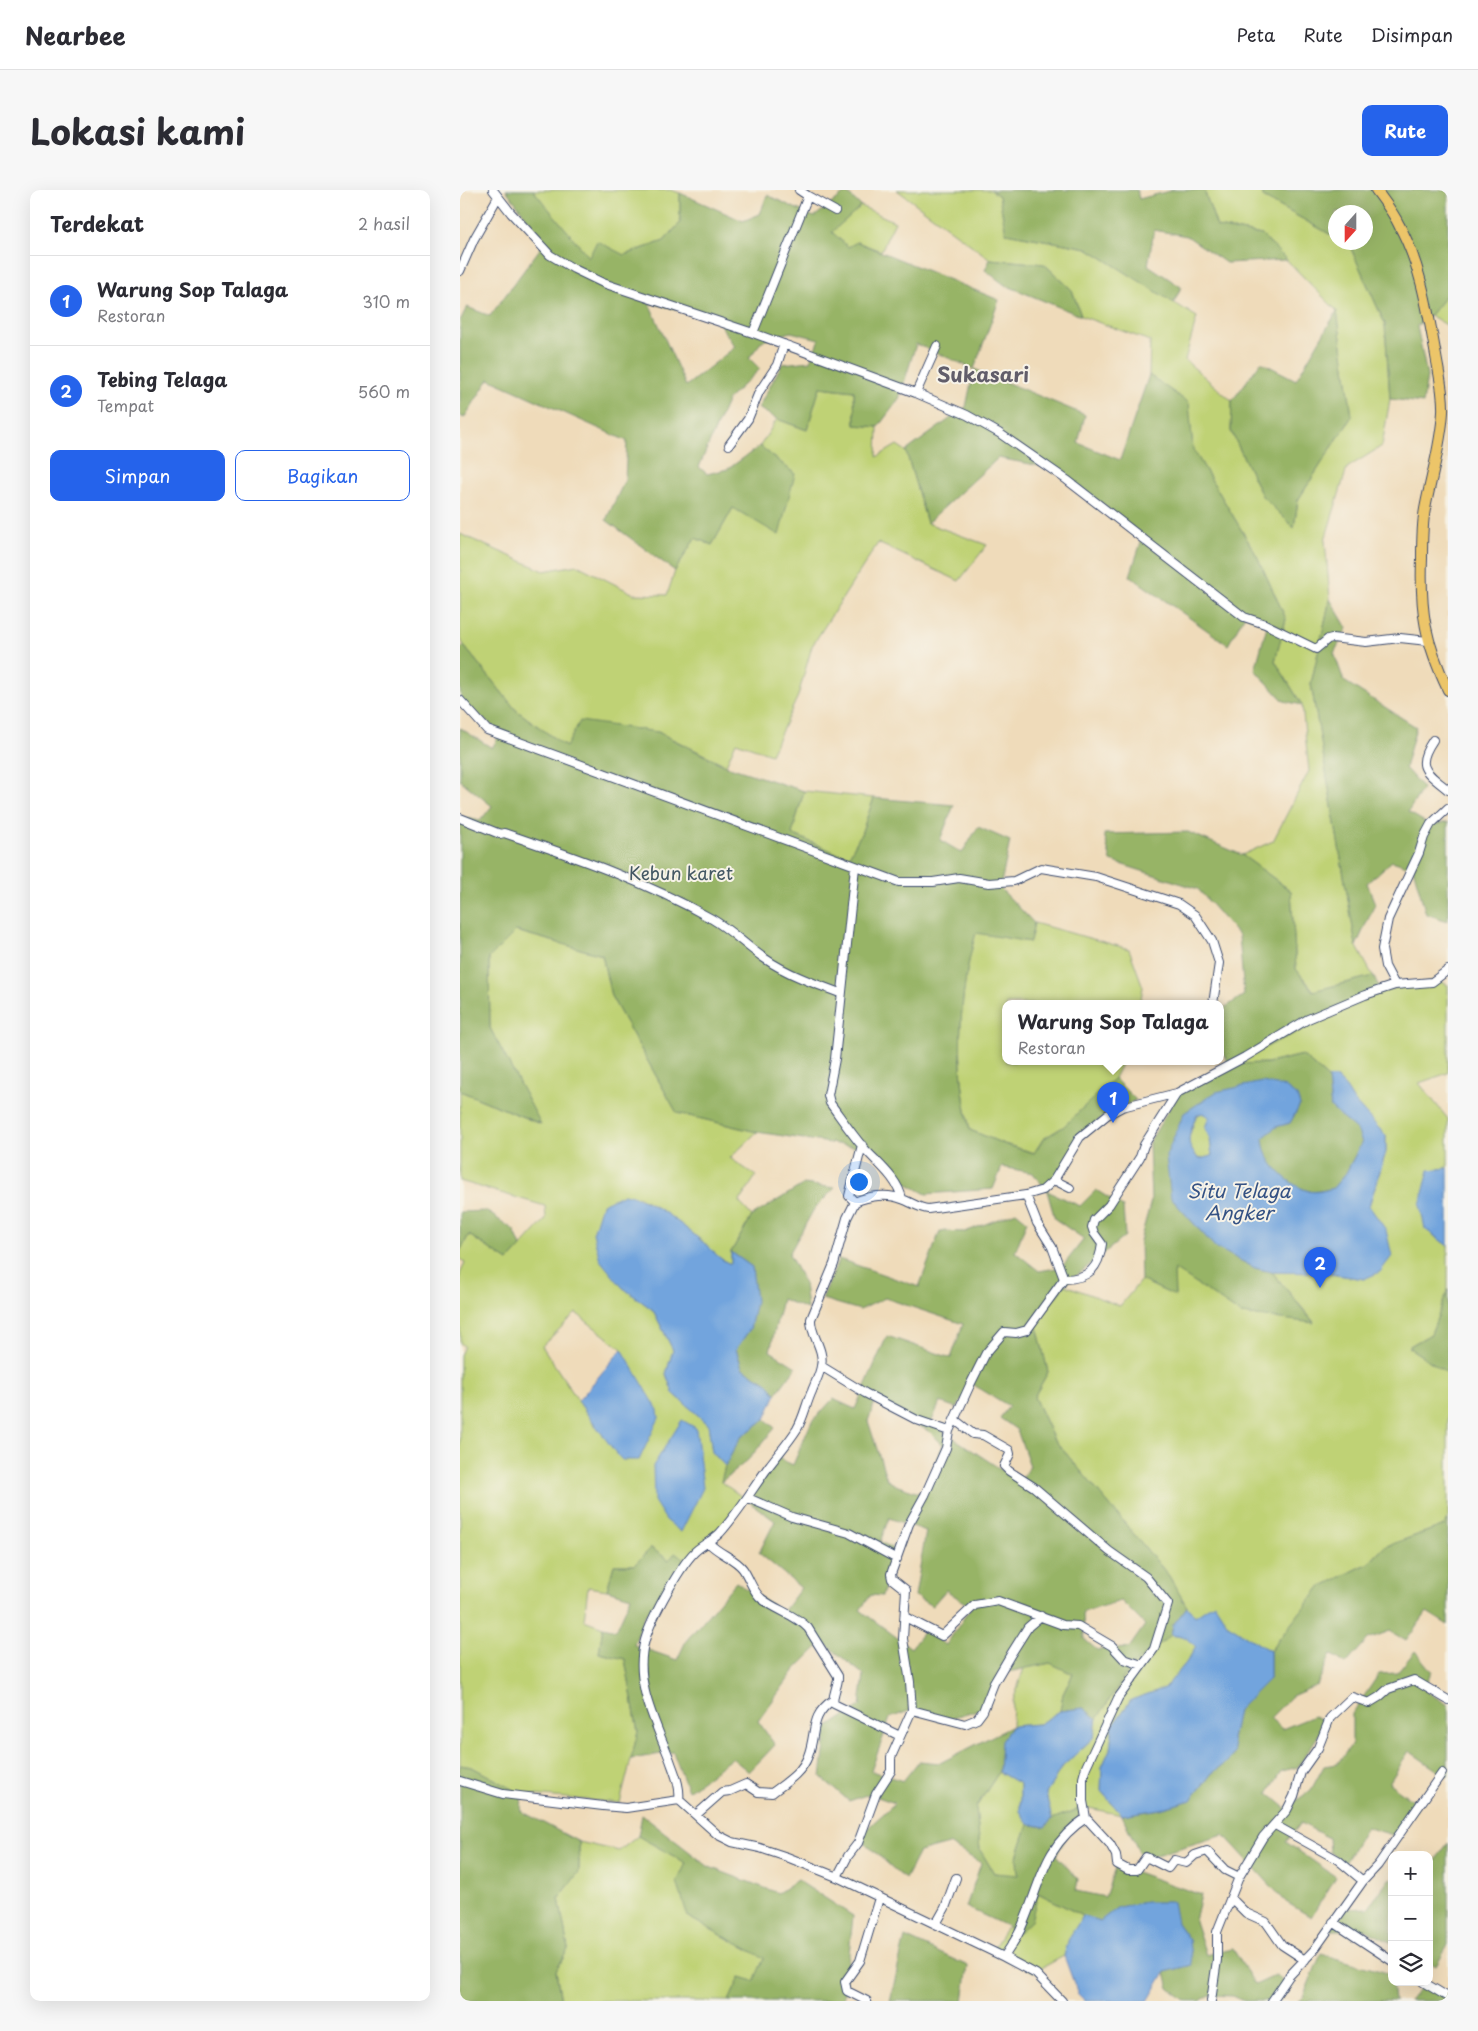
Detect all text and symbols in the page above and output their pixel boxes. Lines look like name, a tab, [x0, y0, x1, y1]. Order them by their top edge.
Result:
text: Nearbee	[25, 17, 126, 53]
text: Peta	[1236, 21, 1275, 48]
text: Rute	[1303, 21, 1343, 48]
text: Disimpan	[1371, 21, 1453, 48]
text: Lokasi kami	[30, 104, 245, 157]
button: Rute	[1362, 105, 1448, 156]
north arrow	[1328, 205, 1373, 250]
text: Terdekat	[50, 207, 144, 239]
text: 2 hasil	[358, 211, 410, 235]
text: Warung Sop Talaga	[97, 275, 288, 303]
text: 1	[62, 289, 70, 313]
text: 310 m	[362, 289, 410, 313]
text: Restoran	[97, 303, 165, 327]
district label: Sukasari	[937, 359, 1029, 389]
text: Tebing Telaga	[97, 365, 227, 393]
text: 2	[60, 379, 72, 403]
text: 560 m	[358, 379, 410, 403]
text: Tempat	[97, 393, 154, 417]
button: Simpan	[50, 450, 225, 501]
button: Bagikan	[235, 450, 410, 501]
park label: Kebun karet	[629, 859, 733, 886]
popup	[1002, 1000, 1224, 1065]
text: Warung Sop Talaga	[1017, 1007, 1209, 1035]
text: Restoran	[1017, 1035, 1086, 1059]
pin: 1	[1097, 1082, 1129, 1123]
your location	[846, 1169, 872, 1195]
water label: Situ Telaga Angker	[1187, 1176, 1292, 1226]
pin: 2	[1304, 1247, 1336, 1288]
map controls	[1388, 1851, 1433, 1986]
button: +	[1388, 1851, 1433, 1896]
button: −	[1388, 1896, 1433, 1941]
button: layers	[1388, 1941, 1433, 1986]

